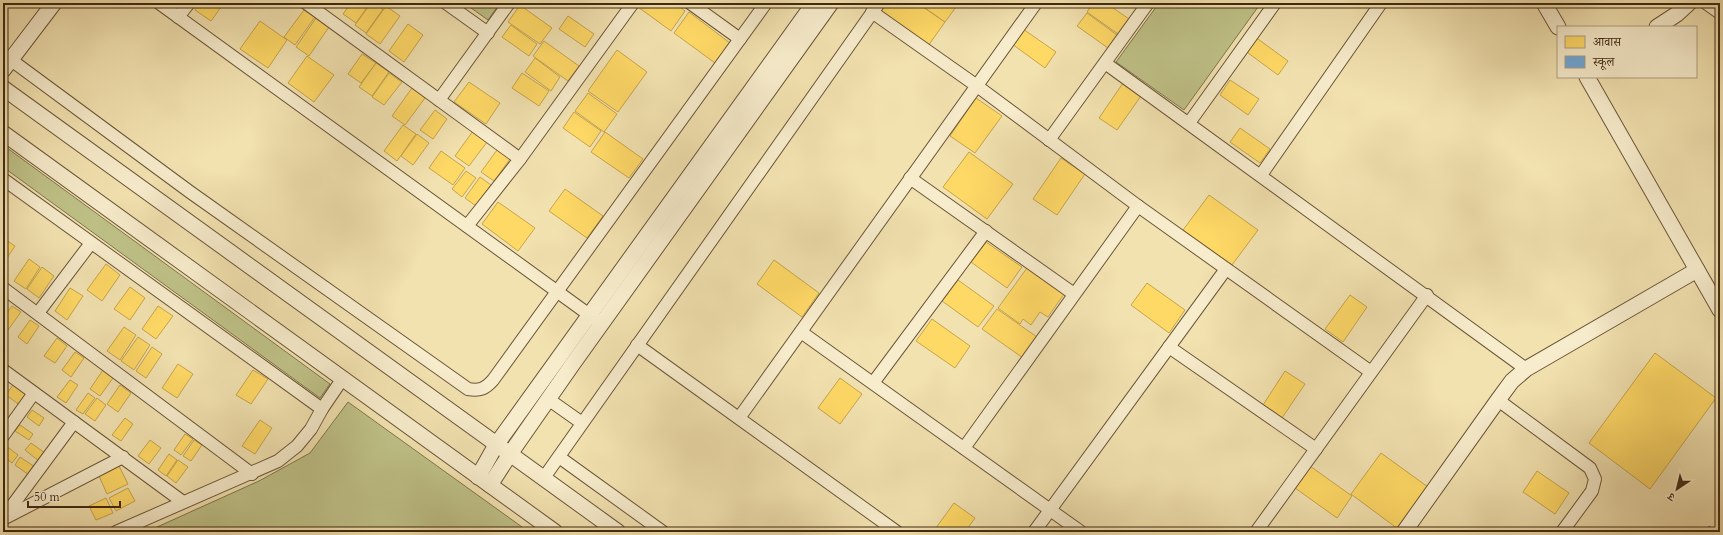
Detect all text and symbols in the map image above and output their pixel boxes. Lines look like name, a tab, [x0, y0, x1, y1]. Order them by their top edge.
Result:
legend	[1557, 26, 1697, 78]
text: आवास	[1593, 34, 1622, 50]
text: स्कूल	[1592, 54, 1616, 70]
north arrow	[1657, 469, 1697, 509]
scale bar	[28, 483, 120, 509]
text: उ	[1664, 488, 1679, 505]
text: 50 m	[34, 489, 61, 505]

